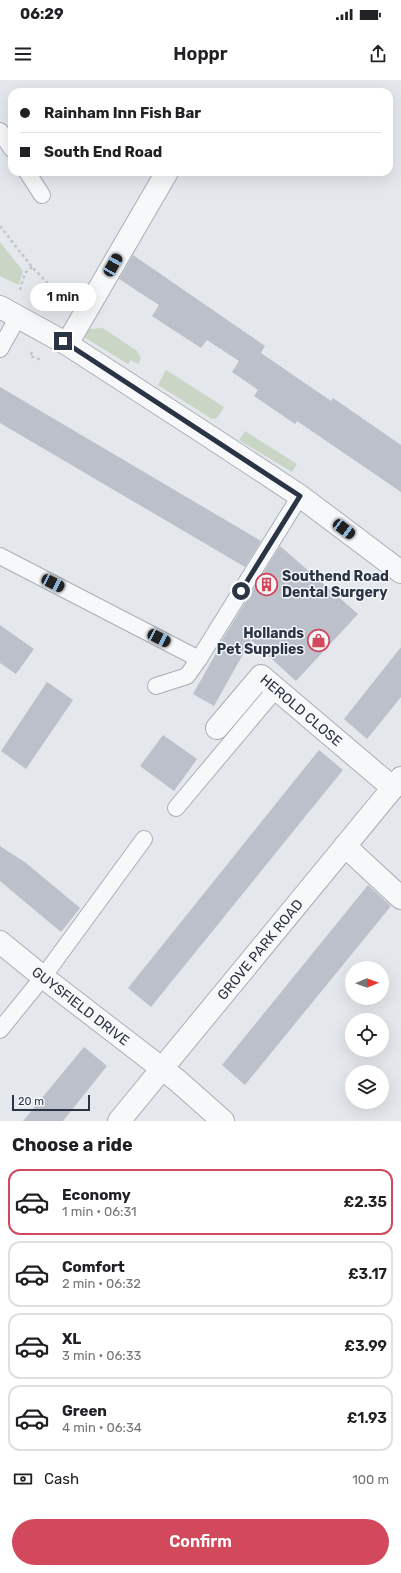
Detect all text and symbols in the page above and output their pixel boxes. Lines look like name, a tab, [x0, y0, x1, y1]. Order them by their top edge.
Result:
text: 06:29	[20, 5, 64, 23]
icon: menu	[12, 43, 34, 65]
text: Hoppr	[173, 43, 228, 65]
icon: share	[367, 43, 389, 65]
text: Rainham Inn Fish Bar	[44, 104, 201, 122]
text: South End Road	[44, 143, 162, 161]
car	[102, 252, 124, 278]
callout: 1 min	[30, 283, 96, 311]
text: 1 min	[47, 289, 79, 304]
route end	[54, 332, 72, 350]
car	[331, 517, 357, 541]
place label: Southend Road Dental Surgery	[282, 568, 389, 601]
building icon: Southend Road Dental Surgery	[253, 571, 279, 597]
car	[40, 572, 66, 594]
route start	[232, 582, 250, 600]
place label: Hollands Pet Supplies	[217, 625, 304, 658]
car	[146, 627, 172, 649]
shop icon: Hollands Pet Supplies	[306, 628, 332, 654]
street label: HEROLD CLOSE	[257, 671, 345, 750]
street label: GROVE PARK ROAD	[214, 896, 307, 1004]
north arrow	[345, 961, 389, 1005]
map controls	[345, 961, 389, 1109]
street label: GUYSFIELD DRIVE	[28, 963, 133, 1049]
button: locate	[345, 1013, 389, 1057]
button: layers	[345, 1065, 389, 1109]
scale bar	[12, 1093, 90, 1112]
text: 20 m	[18, 1095, 44, 1108]
text: Choose a ride	[12, 1134, 133, 1156]
icon: car	[14, 1184, 50, 1220]
text: Economy	[62, 1186, 131, 1204]
text: £2.35	[344, 1193, 387, 1211]
text: 1 min · 06:31	[62, 1204, 137, 1219]
icon: car	[14, 1256, 50, 1292]
text: Comfort	[62, 1258, 125, 1276]
text: £3.17	[348, 1265, 387, 1283]
text: 2 min · 06:32	[62, 1276, 141, 1291]
icon: car	[14, 1328, 50, 1364]
text: XL	[62, 1330, 81, 1348]
text: £3.99	[344, 1337, 387, 1355]
text: 3 min · 06:33	[62, 1348, 141, 1363]
icon: car	[14, 1400, 50, 1436]
text: Green	[62, 1402, 107, 1420]
text: £1.93	[347, 1409, 387, 1427]
text: 4 min · 06:34	[62, 1420, 142, 1435]
icon: cash	[12, 1468, 34, 1490]
text: Cash	[44, 1470, 79, 1488]
text: 100 m	[352, 1472, 389, 1487]
button: Confirm	[12, 1519, 389, 1565]

